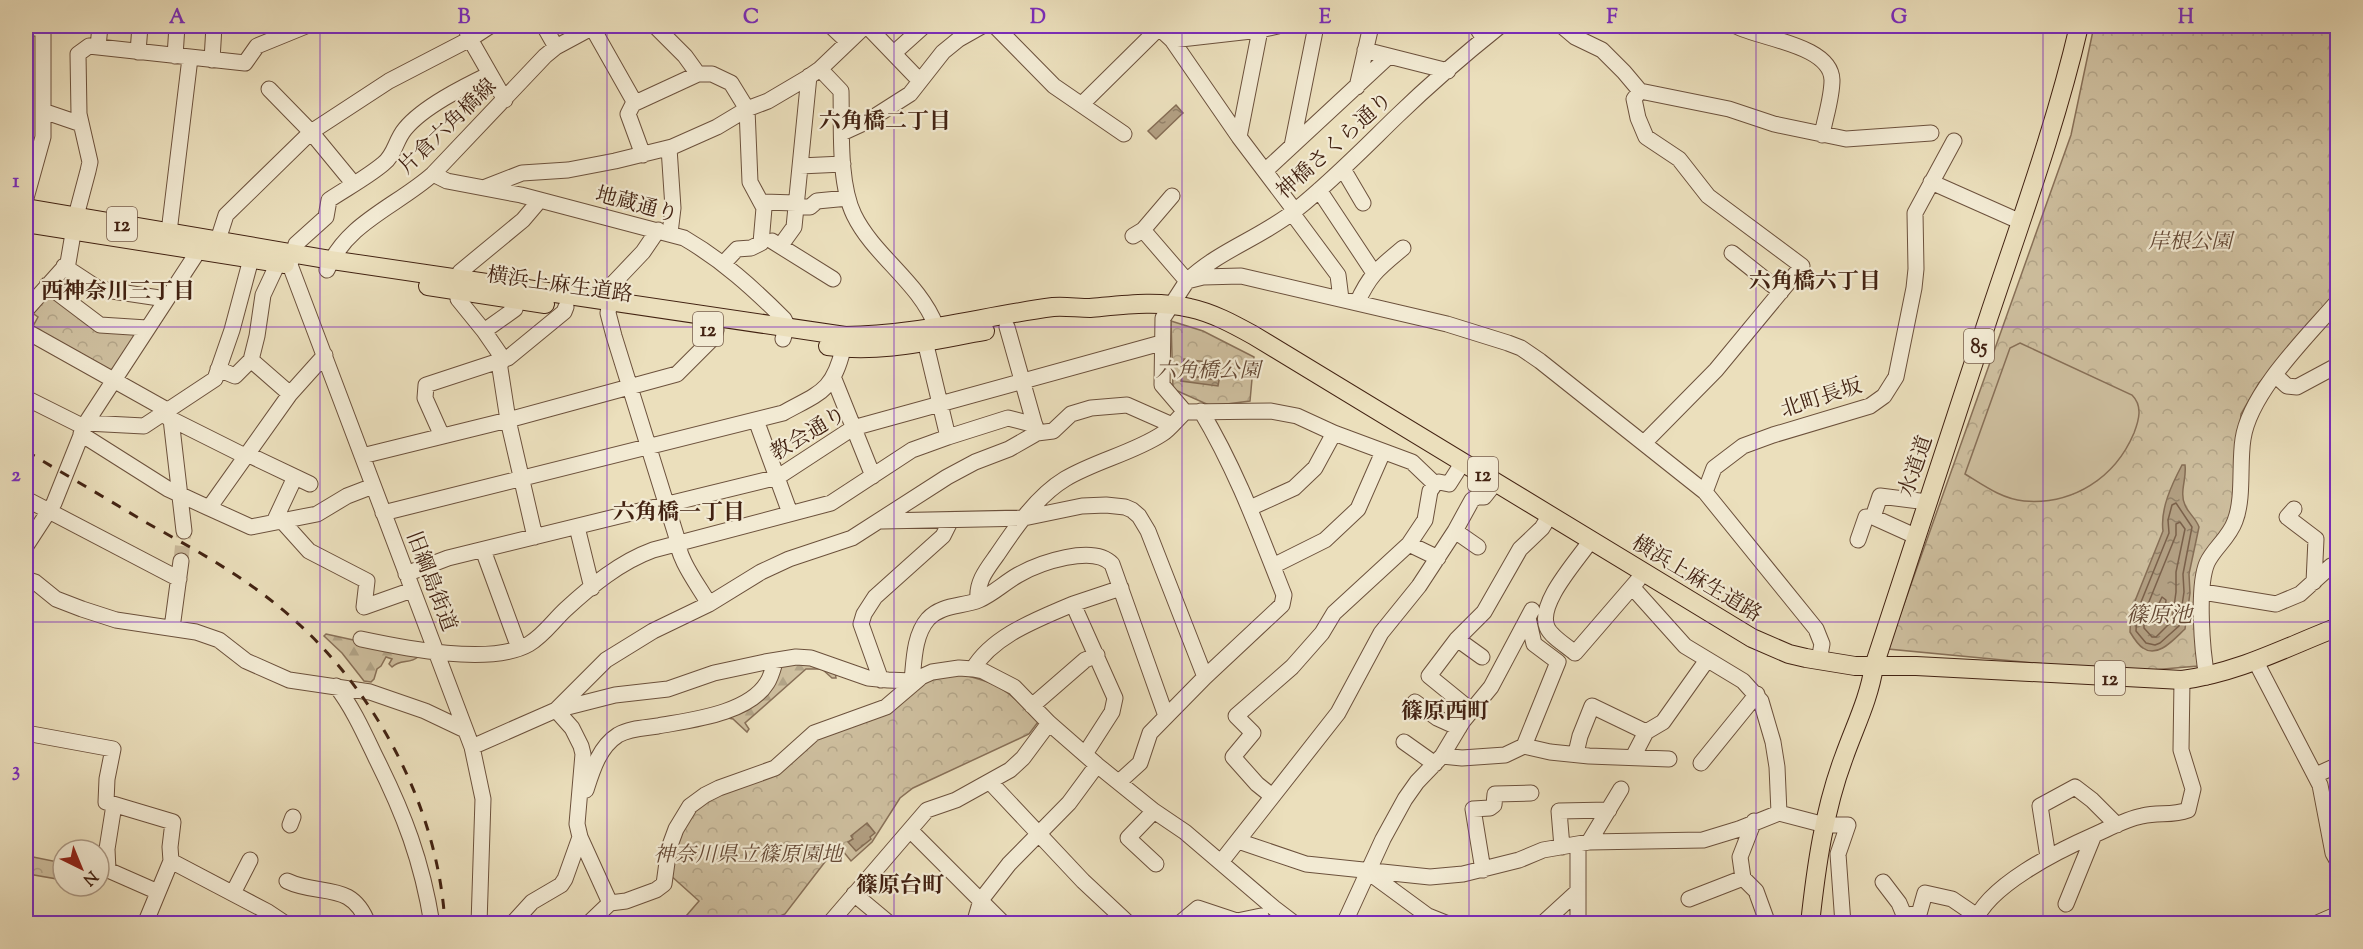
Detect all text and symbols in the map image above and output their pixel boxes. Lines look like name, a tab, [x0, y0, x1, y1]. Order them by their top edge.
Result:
text: A	[169, 4, 186, 33]
text: B	[458, 4, 471, 33]
text: C	[743, 4, 759, 33]
text: D	[1030, 4, 1046, 33]
text: E	[1319, 4, 1332, 33]
text: F	[1606, 4, 1618, 33]
text: G	[1891, 4, 1908, 33]
text: H	[2178, 4, 2194, 33]
street label: 片倉六角橋線	[393, 73, 504, 182]
street label: 神橋さくら通り	[1271, 86, 1400, 207]
district label: 六角橋二丁目	[819, 107, 951, 139]
text: 1	[13, 168, 20, 197]
street label: 地蔵通り	[592, 181, 681, 231]
road number: 12	[107, 207, 137, 241]
park label: 岸根公園	[2148, 228, 2235, 258]
street label: 横浜上麻生道路	[485, 261, 635, 311]
district label: 六角橋六丁目	[1749, 267, 1881, 299]
district label: 西神奈川三丁目	[41, 277, 195, 309]
road number: 12	[693, 312, 723, 346]
road number: 85	[1964, 329, 1994, 363]
park label: 六角橋公園	[1156, 357, 1263, 387]
street label: 北町長坂	[1777, 372, 1866, 426]
street label: 教会通り	[765, 400, 853, 469]
street label: 水道道	[1892, 432, 1941, 501]
road number: 12	[1468, 457, 1498, 491]
text: 2	[11, 462, 21, 491]
district label: 六角橋一丁目	[613, 498, 745, 530]
street label: 旧綱島街道	[397, 527, 463, 636]
street label: 横浜上麻生道路	[1625, 529, 1767, 630]
water label: 篠原池	[2126, 601, 2195, 633]
road number: 12	[2095, 661, 2125, 695]
district label: 篠原西町	[1401, 697, 1489, 729]
text: 3	[12, 757, 20, 786]
north arrow	[51, 838, 111, 898]
park label: 神奈川県立篠原園地	[654, 841, 844, 871]
text: N	[77, 864, 102, 890]
district label: 篠原台町	[856, 871, 944, 903]

